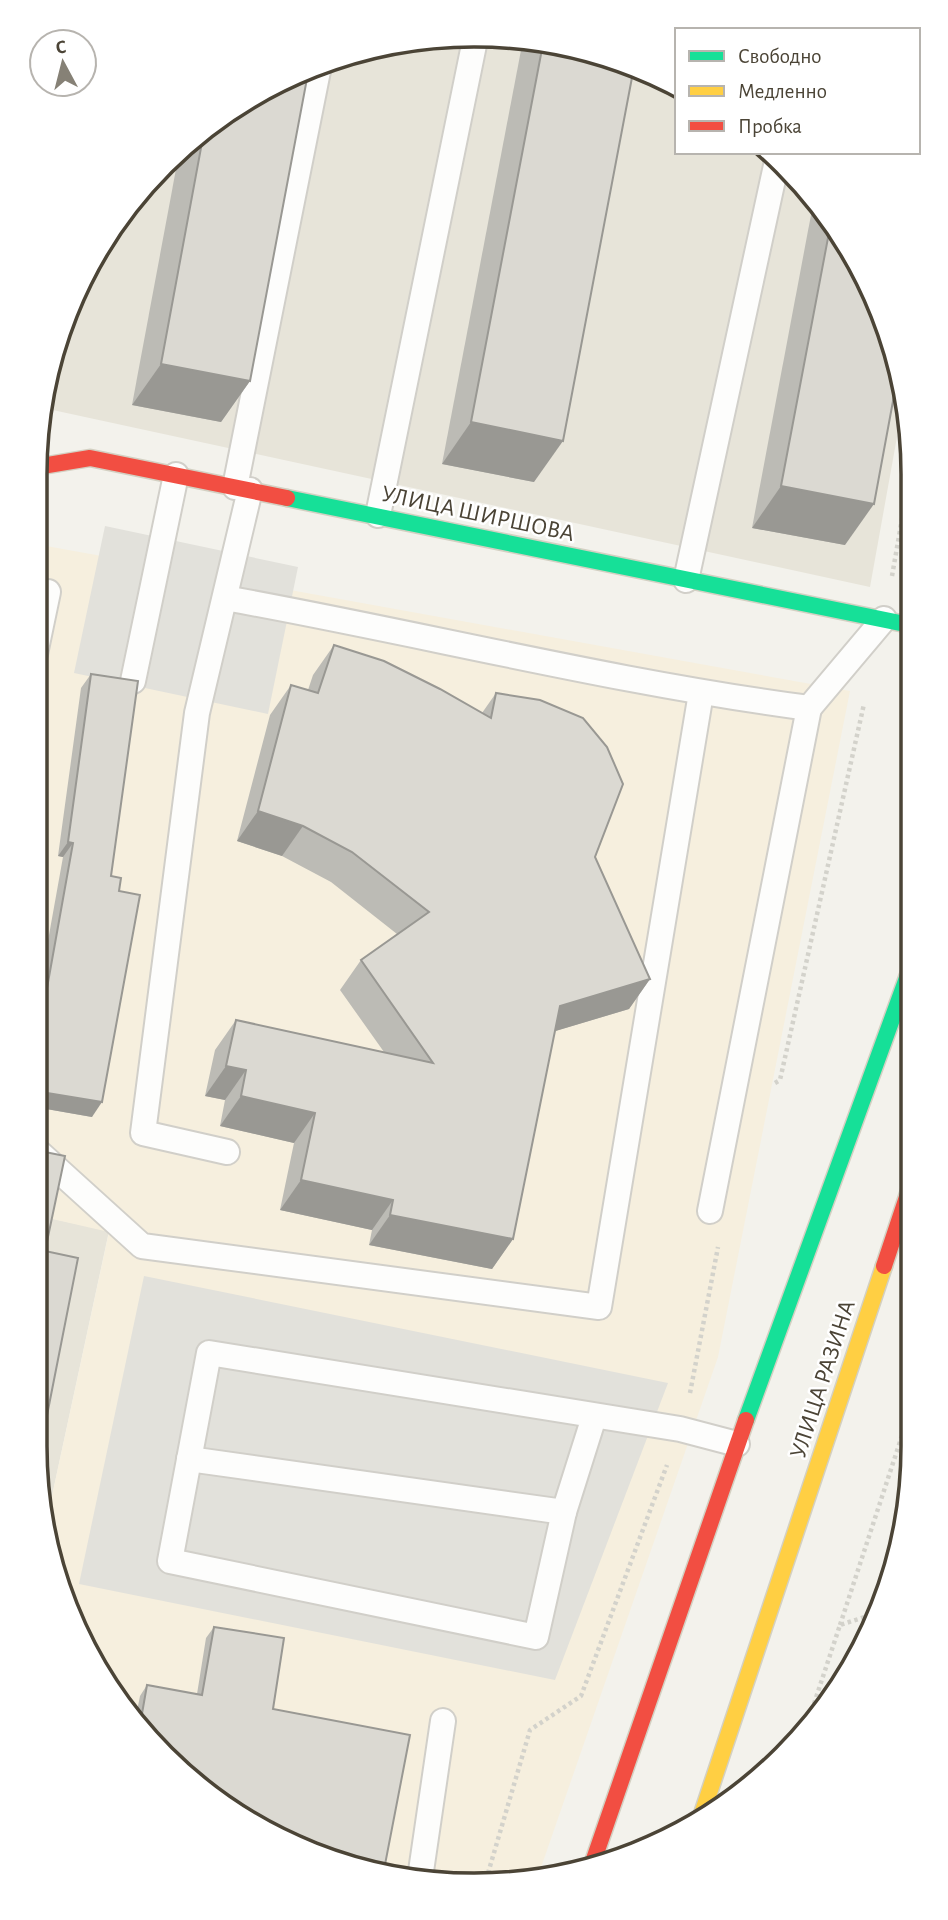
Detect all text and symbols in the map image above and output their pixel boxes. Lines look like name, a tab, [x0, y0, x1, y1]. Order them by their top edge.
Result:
north arrow	[28, 28, 98, 98]
legend	[675, 28, 920, 154]
text: С	[55, 38, 67, 58]
text: Свободно	[738, 46, 822, 67]
text: Медленно	[738, 81, 827, 102]
text: Пробка	[738, 116, 802, 137]
street label: УЛИЦА ШИРШОВА	[379, 482, 576, 546]
street label: УЛИЦА РАЗИНА	[786, 1297, 860, 1461]

